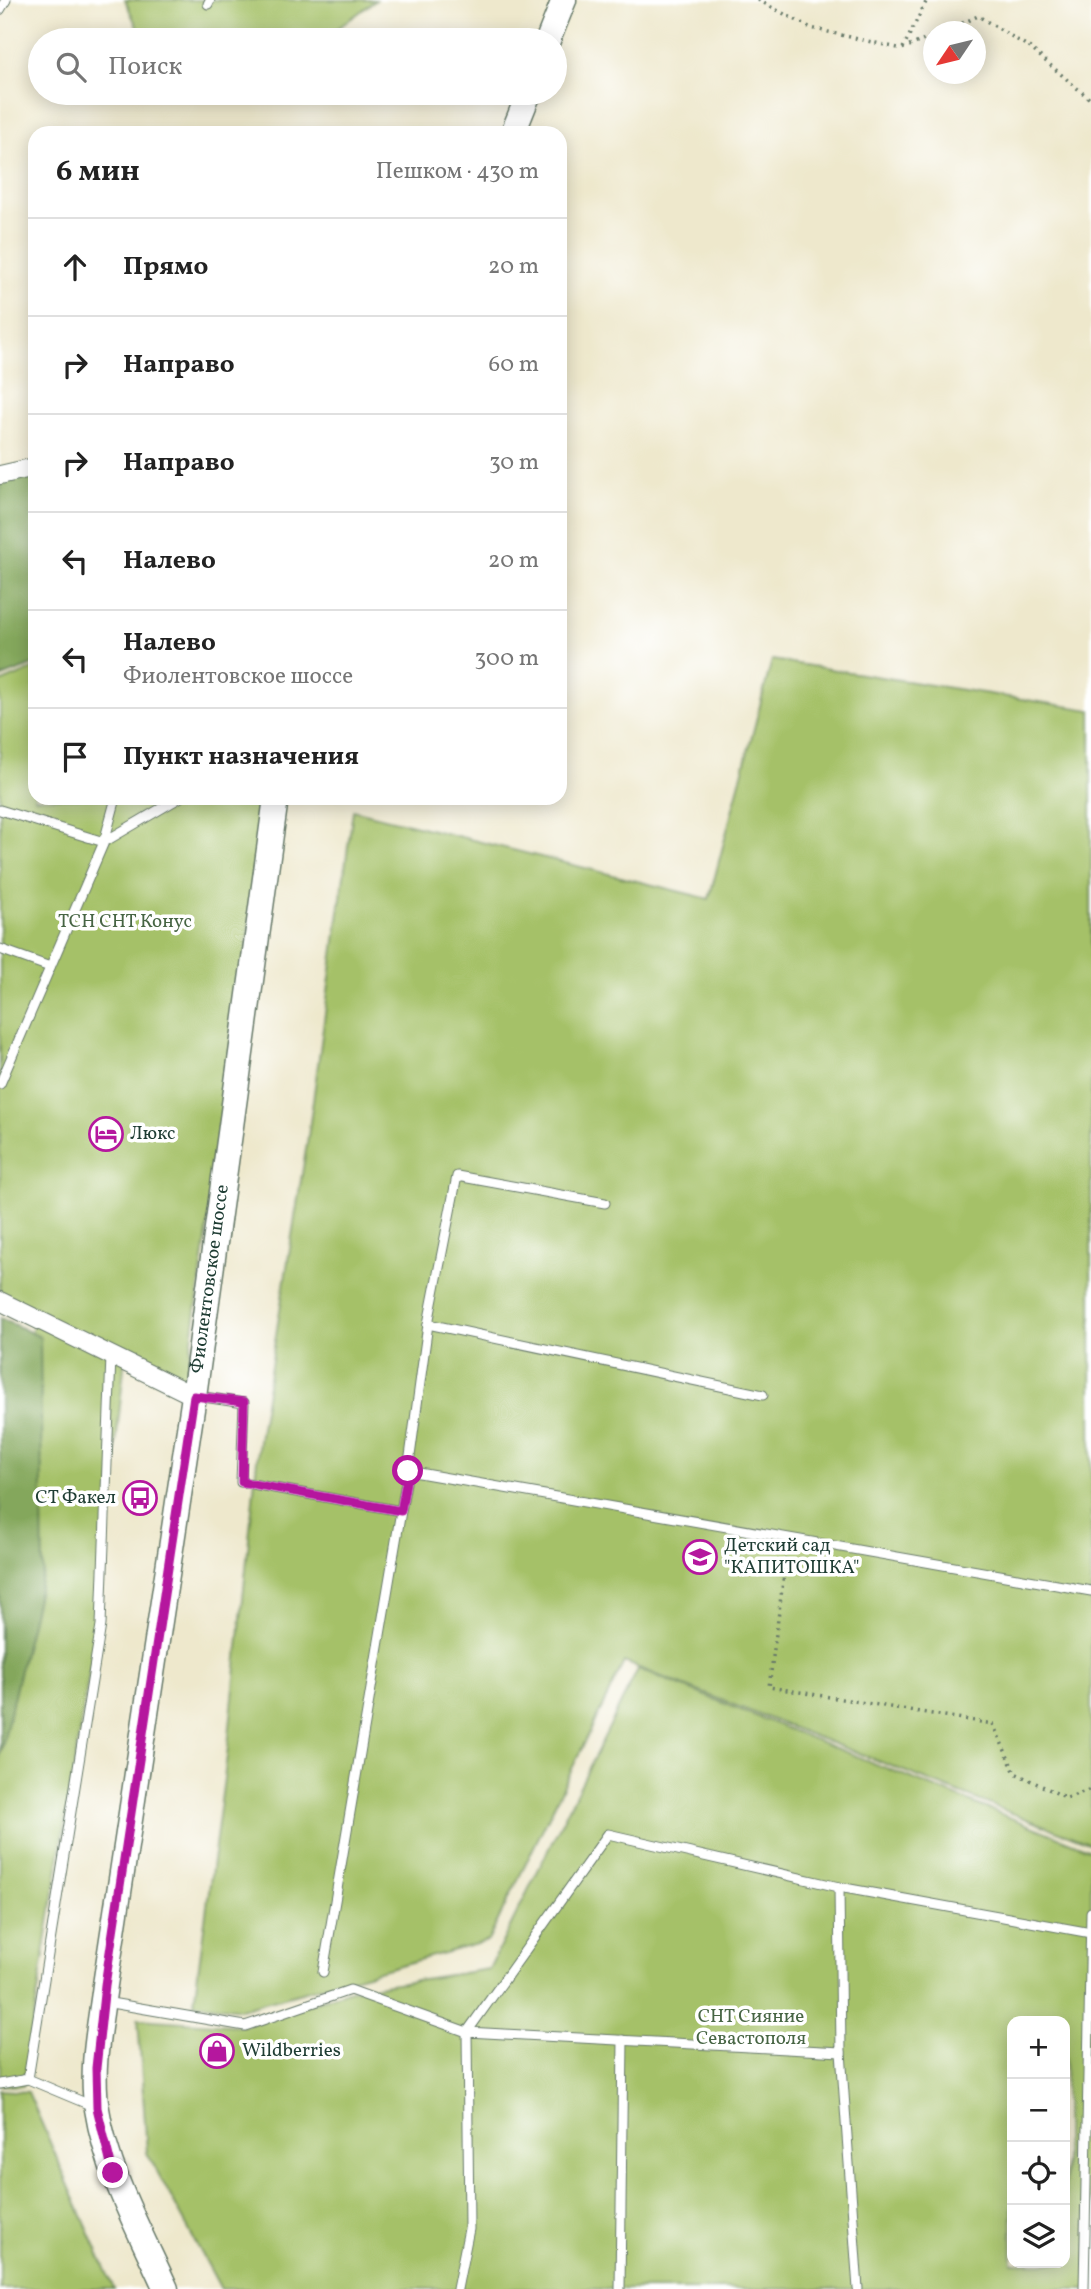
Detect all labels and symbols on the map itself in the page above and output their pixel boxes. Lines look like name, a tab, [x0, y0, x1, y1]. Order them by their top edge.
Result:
north arrow	[923, 21, 986, 84]
park label: ТСН СНТ Конус	[58, 909, 192, 935]
hotel icon: Люкс	[87, 1115, 125, 1153]
place label: Люкс	[130, 1121, 176, 1147]
street label: Фиолентовское шоссе	[184, 1183, 236, 1375]
route start	[392, 1455, 423, 1486]
bus stop icon: СТ Факел	[121, 1479, 159, 1517]
place label: СТ Факел	[35, 1485, 116, 1511]
place label: Детский сад "КАПИТОШКА"	[724, 1533, 860, 1581]
school or university icon: Детский сад "КАПИТОШКА"	[681, 1538, 719, 1576]
park label: СНТ Сияние Севастополя	[696, 2004, 806, 2052]
shop icon: Wildberries	[198, 2032, 236, 2070]
place label: Wildberries	[242, 2038, 341, 2064]
route end	[97, 2157, 128, 2188]

